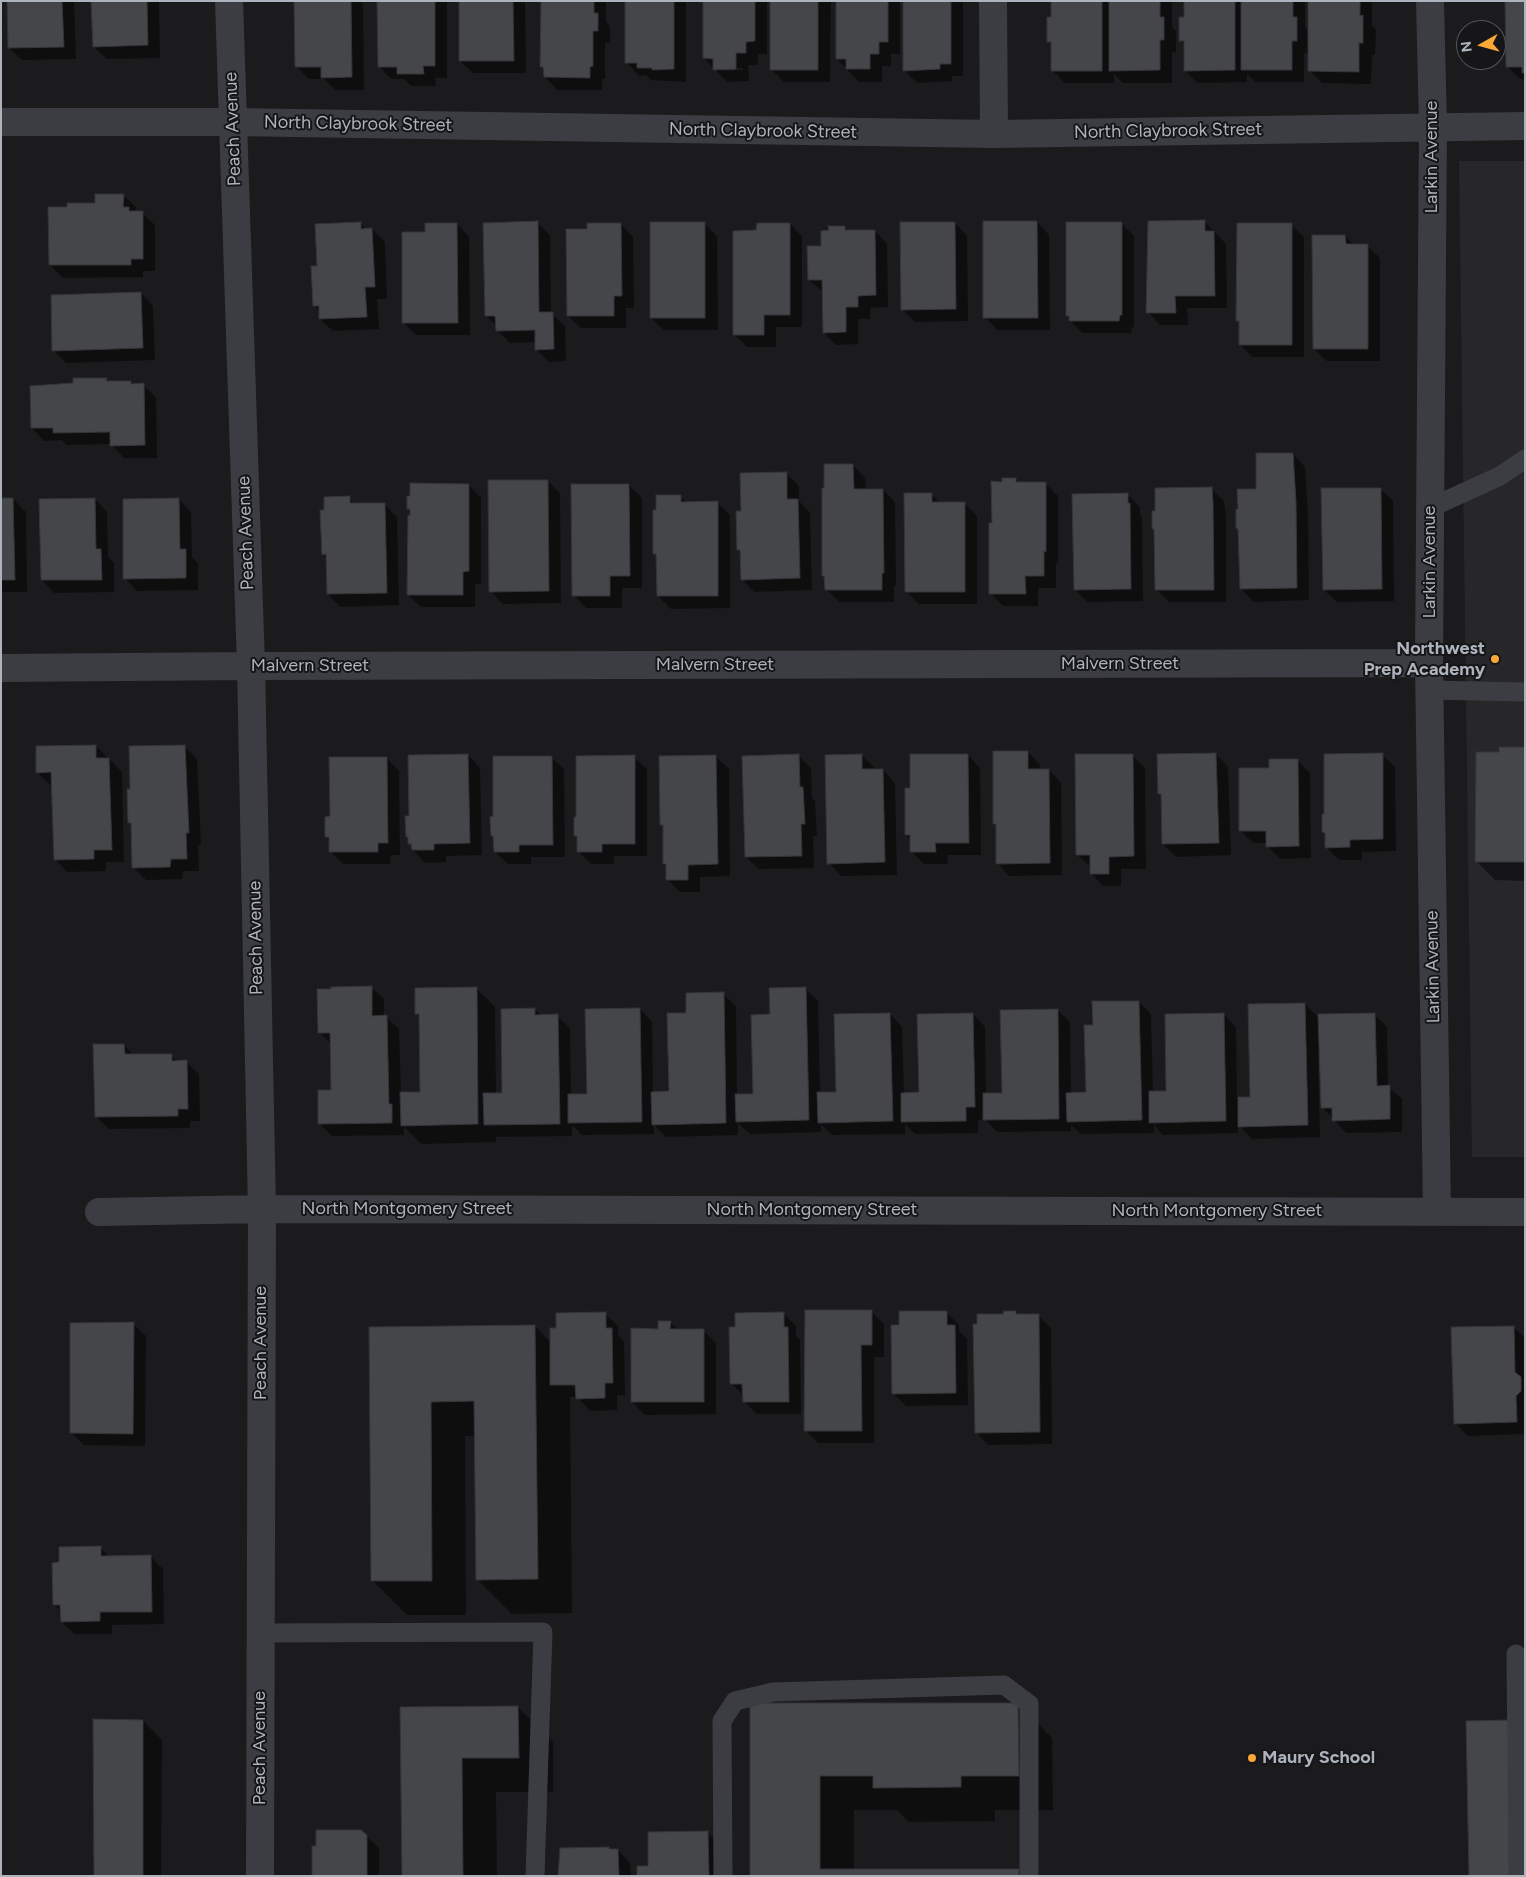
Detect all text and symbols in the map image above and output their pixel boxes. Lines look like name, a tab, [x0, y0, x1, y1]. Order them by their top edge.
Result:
north arrow	[1456, 20, 1506, 70]
text: N	[1458, 40, 1476, 53]
street label: Peach Avenue	[220, 71, 246, 187]
street label: Larkin Avenue	[1421, 101, 1443, 213]
street label: North Claybrook Street	[264, 112, 452, 136]
street label: North Claybrook Street	[669, 119, 857, 143]
street label: North Claybrook Street	[1074, 119, 1262, 143]
street label: Peach Avenue	[233, 475, 259, 591]
street label: Larkin Avenue	[1419, 506, 1441, 618]
place label: Northwest Prep Academy	[1364, 638, 1485, 681]
street label: Malvern Street	[1061, 653, 1179, 675]
marker: Northwest Prep Academy	[1489, 653, 1501, 665]
street label: Malvern Street	[656, 654, 774, 676]
street label: Malvern Street	[251, 655, 369, 677]
street label: Peach Avenue	[244, 881, 268, 995]
street label: Larkin Avenue	[1421, 910, 1445, 1024]
street label: North Montgomery Street	[302, 1198, 512, 1220]
street label: North Montgomery Street	[707, 1199, 917, 1221]
street label: North Montgomery Street	[1112, 1200, 1322, 1222]
street label: Peach Avenue	[250, 1286, 272, 1400]
street label: Peach Avenue	[249, 1691, 271, 1805]
place label: Maury School	[1262, 1747, 1375, 1769]
marker: Maury School	[1246, 1752, 1258, 1764]

